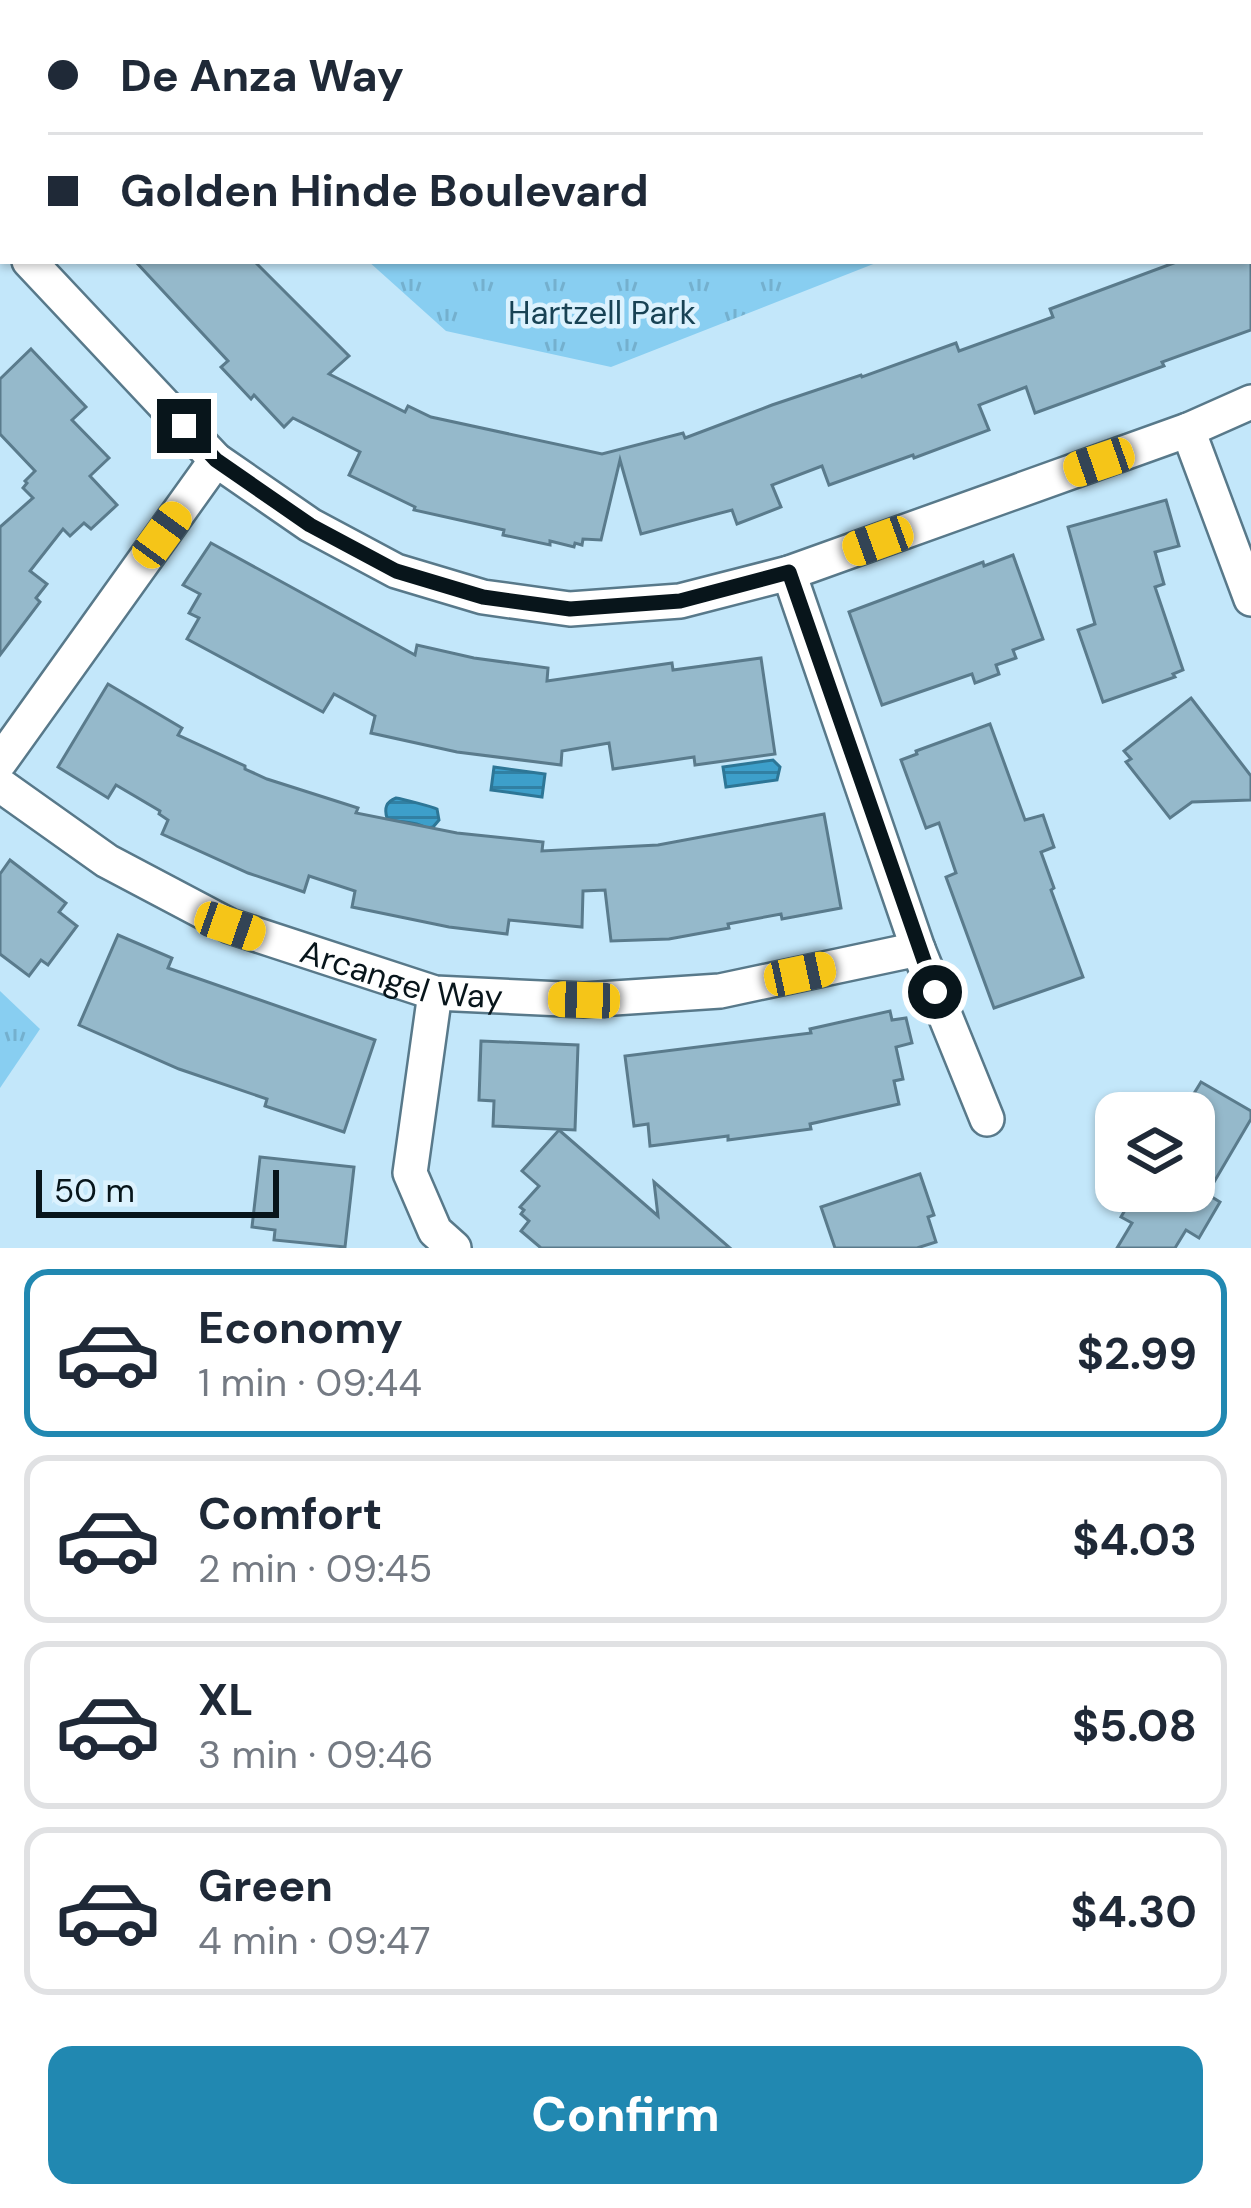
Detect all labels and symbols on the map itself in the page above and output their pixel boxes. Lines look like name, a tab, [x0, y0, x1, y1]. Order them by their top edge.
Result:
park label: Hartzell Park	[508, 291, 696, 334]
route end	[157, 399, 211, 453]
car	[1059, 433, 1139, 491]
car	[126, 495, 198, 575]
car	[838, 512, 918, 570]
car	[190, 897, 270, 955]
street label: Arcangel Way	[295, 929, 504, 1018]
car	[761, 949, 839, 999]
route start	[908, 965, 962, 1019]
car	[547, 981, 621, 1019]
scale bar	[36, 1164, 279, 1217]

